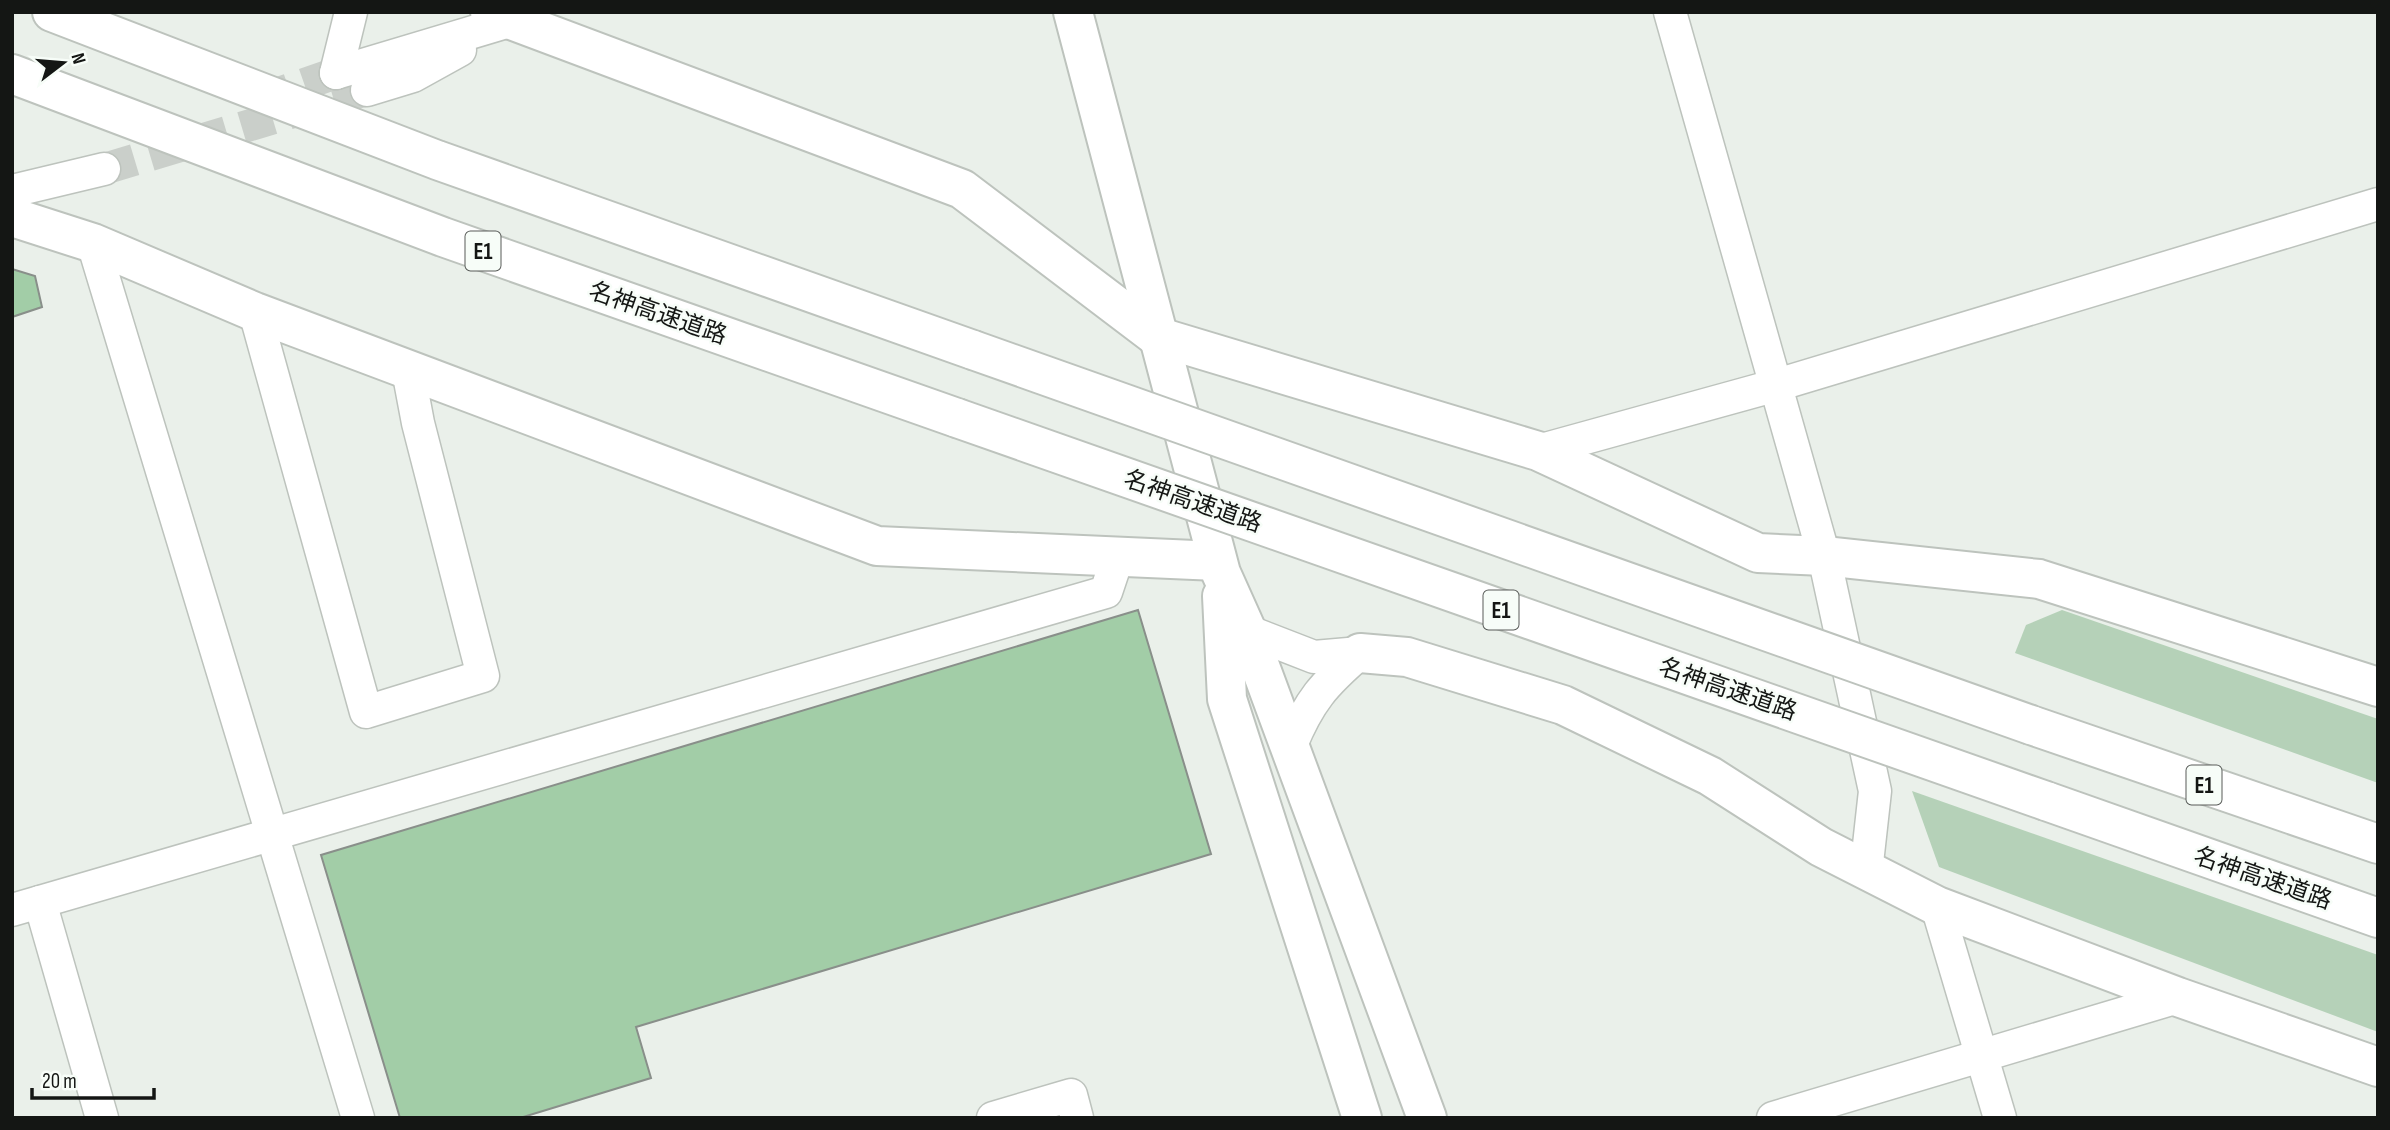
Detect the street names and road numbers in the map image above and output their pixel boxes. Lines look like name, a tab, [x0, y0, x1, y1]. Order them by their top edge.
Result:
road number: E1	[466, 232, 500, 270]
street label: 名神高速道路	[585, 276, 731, 351]
street label: 名神高速道路	[1120, 464, 1266, 539]
road number: E1	[1484, 590, 1518, 630]
street label: 名神高速道路	[1655, 652, 1801, 727]
road number: E1	[2186, 765, 2222, 804]
street label: 名神高速道路	[2190, 841, 2336, 916]

